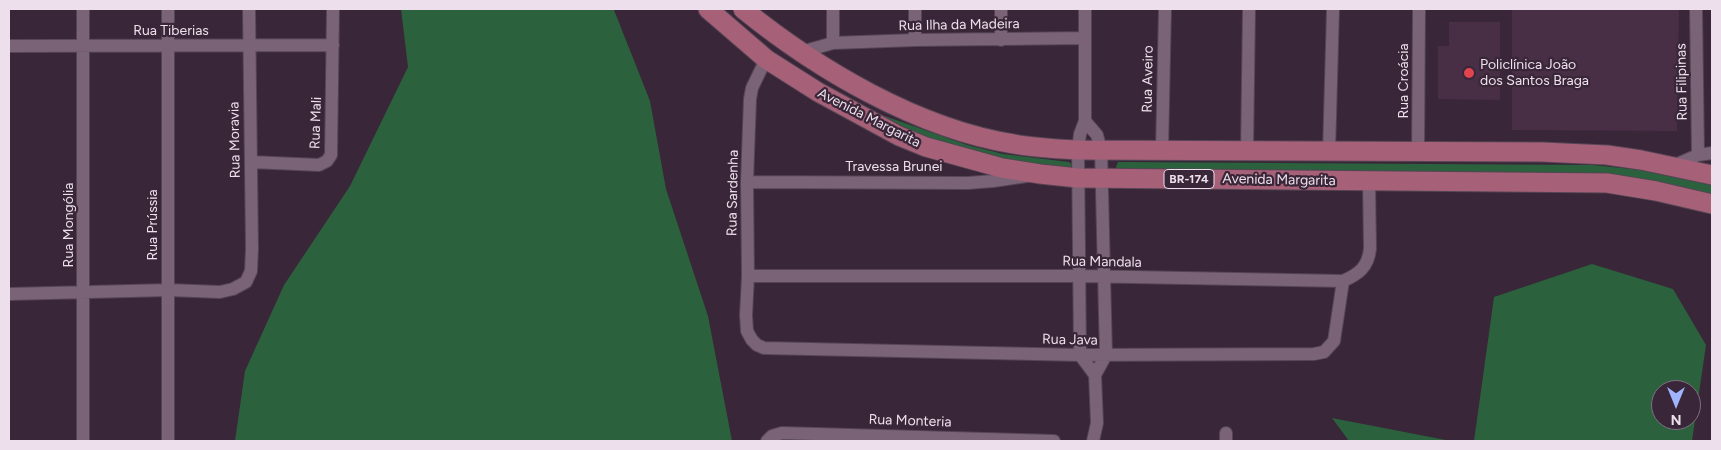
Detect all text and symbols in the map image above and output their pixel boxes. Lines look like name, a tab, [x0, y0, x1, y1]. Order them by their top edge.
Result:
street label: Rua Ilha da Madeira	[898, 16, 1020, 34]
street label: Rua Tiberias	[133, 23, 209, 39]
street label: Rua Croácia	[1396, 43, 1412, 119]
street label: Rua Filipinas	[1673, 43, 1691, 121]
street label: Rua Aveiro	[1139, 45, 1157, 113]
place label: Policlínica João dos Santos Braga	[1480, 57, 1589, 90]
marker: Policlínica João dos Santos Braga	[1462, 66, 1476, 80]
street label: Avenida Margarita	[815, 85, 923, 151]
street label: Rua Mali	[307, 96, 325, 150]
street label: Rua Moravia	[226, 102, 244, 178]
street label: Rua Sardenha	[724, 150, 742, 236]
street label: Travessa Brunei	[845, 159, 943, 175]
road number: BR-174	[1164, 170, 1214, 188]
street label: Avenida Margarita	[1222, 171, 1336, 189]
street label: Rua Mongólia	[61, 183, 77, 267]
street label: Rua Prússia	[145, 189, 161, 261]
street label: Rua Mandala	[1062, 253, 1142, 271]
street label: Rua Java	[1042, 331, 1098, 349]
north arrow	[1651, 380, 1701, 430]
street label: Rua Monteria	[868, 411, 952, 431]
text: N	[1671, 411, 1681, 428]

